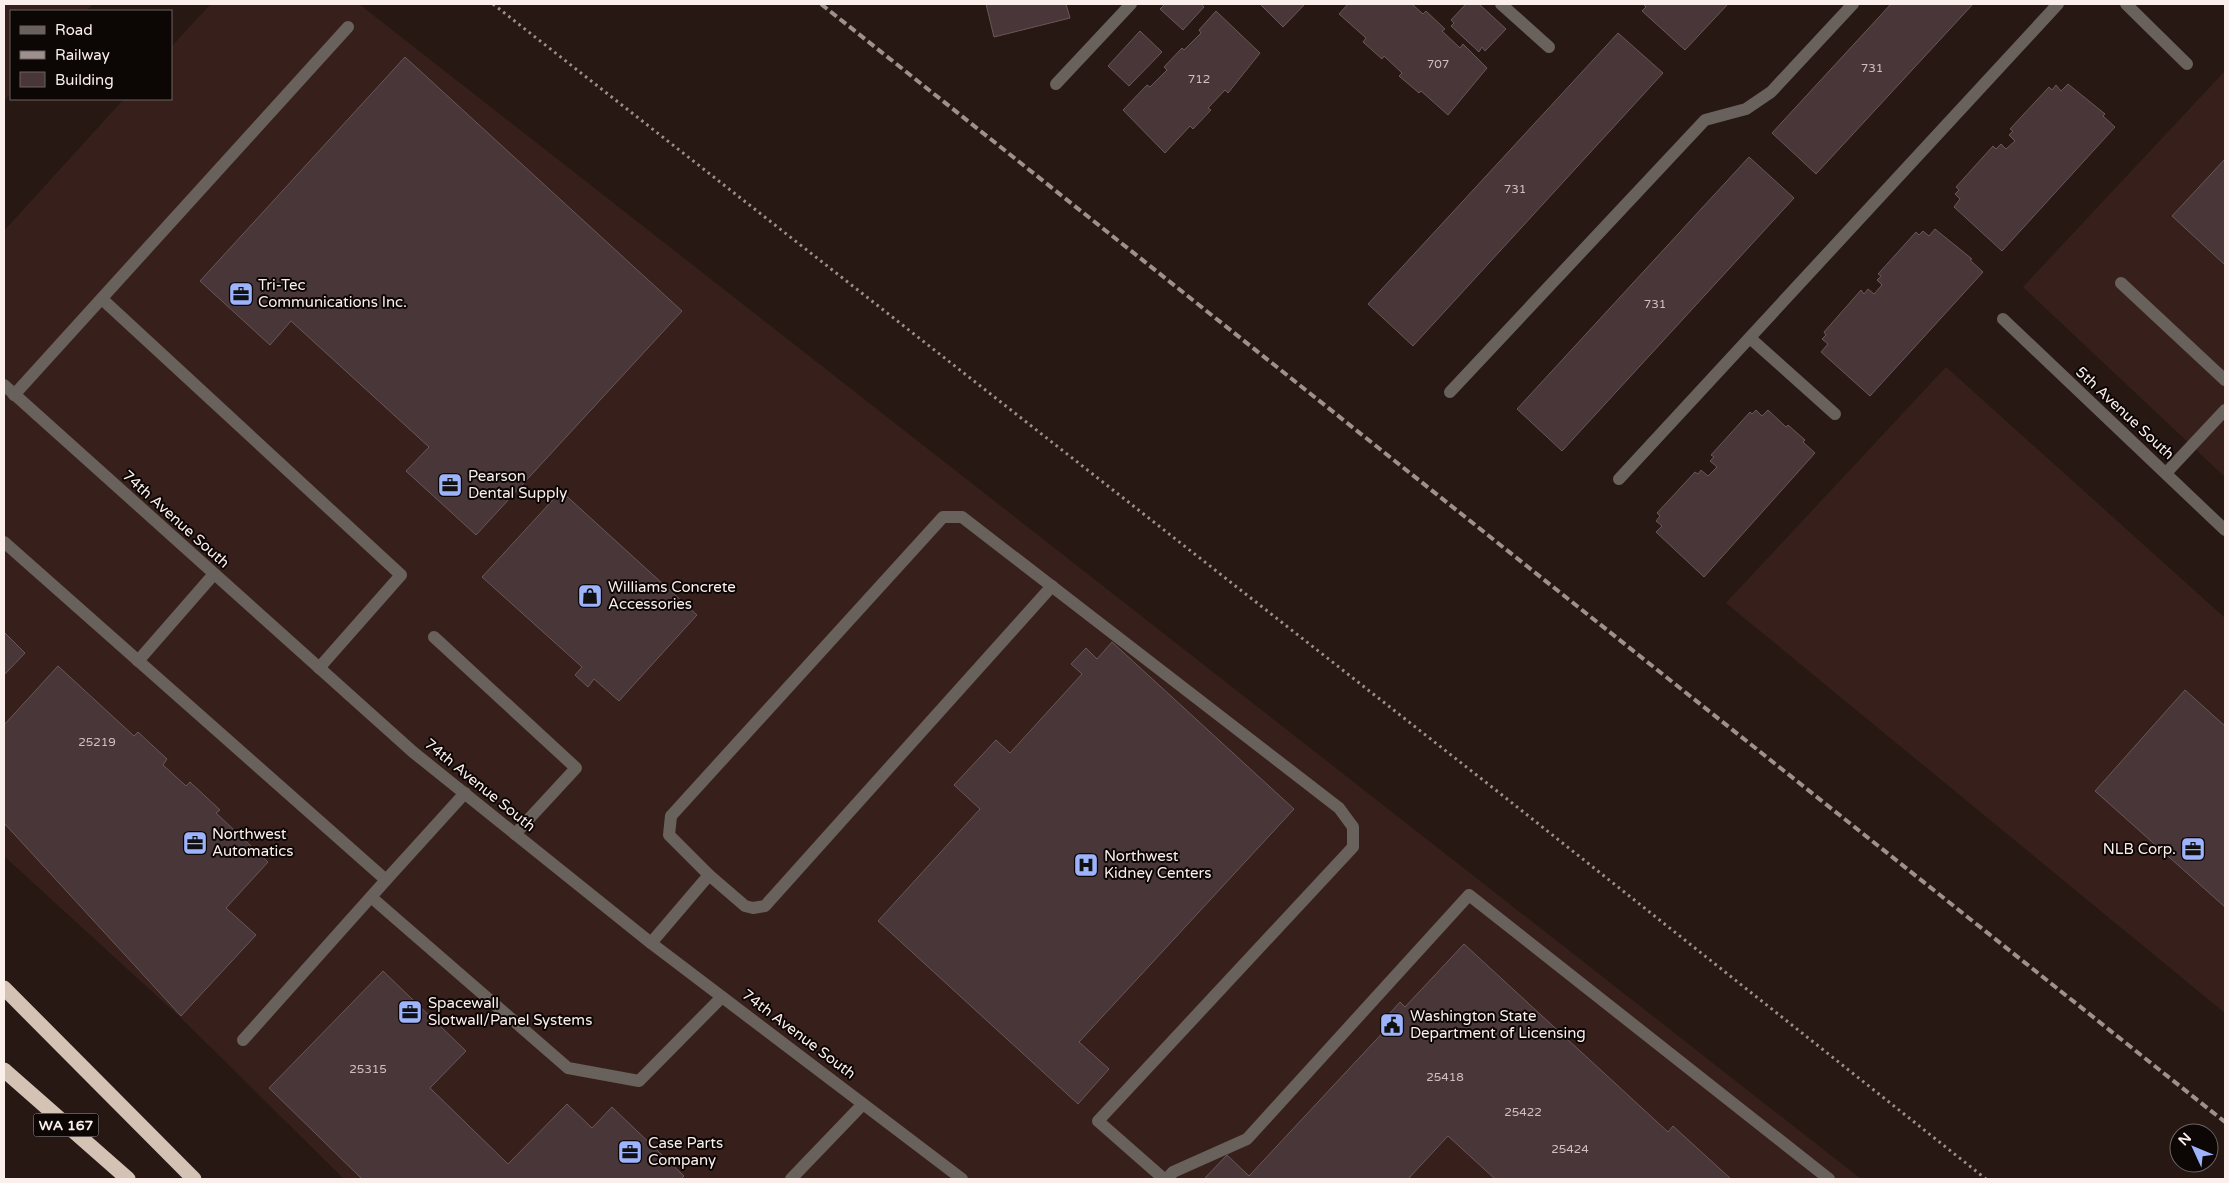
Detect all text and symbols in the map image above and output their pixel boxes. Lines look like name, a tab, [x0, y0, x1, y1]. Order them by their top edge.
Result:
legend	[10, 10, 172, 100]
text: Road	[55, 21, 93, 39]
text: Railway	[55, 46, 110, 64]
house number: 707	[1427, 57, 1449, 71]
house number: 731	[1861, 61, 1883, 75]
text: Building	[55, 71, 114, 89]
house number: 712	[1188, 72, 1210, 86]
house number: 731	[1504, 182, 1526, 196]
place label: Tri-Tec Communications Inc.	[258, 276, 407, 311]
office icon: Tri-Tec Communications Inc.	[228, 281, 254, 307]
house number: 731	[1644, 297, 1666, 311]
street label: 5th Avenue South	[2072, 363, 2178, 463]
street label: 74th Avenue South	[119, 466, 233, 572]
place label: Pearson Dental Supply	[468, 467, 567, 502]
office icon: Pearson Dental Supply	[437, 472, 463, 498]
place label: Williams Concrete Accessories	[608, 578, 736, 613]
shop icon: Williams Concrete Accessories	[577, 583, 603, 609]
house number: 25219	[78, 735, 116, 749]
street label: 74th Avenue South	[421, 735, 539, 835]
place label: Northwest Automatics	[212, 825, 294, 860]
office icon: Northwest Automatics	[182, 830, 208, 856]
office icon: NLB Corp.	[2180, 836, 2206, 862]
place label: NLB Corp.	[2103, 840, 2176, 858]
place label: Northwest Kidney Centers	[1104, 847, 1211, 882]
hospital icon: Northwest Kidney Centers	[1073, 852, 1099, 878]
street label: 74th Avenue South	[739, 985, 859, 1083]
place label: Spacewall Slotwall/Panel Systems	[428, 994, 592, 1029]
office icon: Spacewall Slotwall/Panel Systems	[397, 999, 423, 1025]
place label: Washington State Department of Licensing	[1410, 1007, 1586, 1042]
public building icon: Washington State Department of Licensing	[1379, 1012, 1405, 1038]
house number: 25315	[349, 1062, 387, 1076]
house number: 25418	[1426, 1070, 1464, 1084]
house number: 25422	[1504, 1105, 1542, 1119]
road number: WA 167	[34, 1114, 98, 1136]
north arrow	[2169, 1123, 2219, 1173]
text: N	[2175, 1129, 2195, 1149]
place label: Case Parts Company	[648, 1134, 723, 1169]
office icon: Case Parts Company	[617, 1139, 643, 1165]
house number: 25424	[1551, 1142, 1589, 1156]

